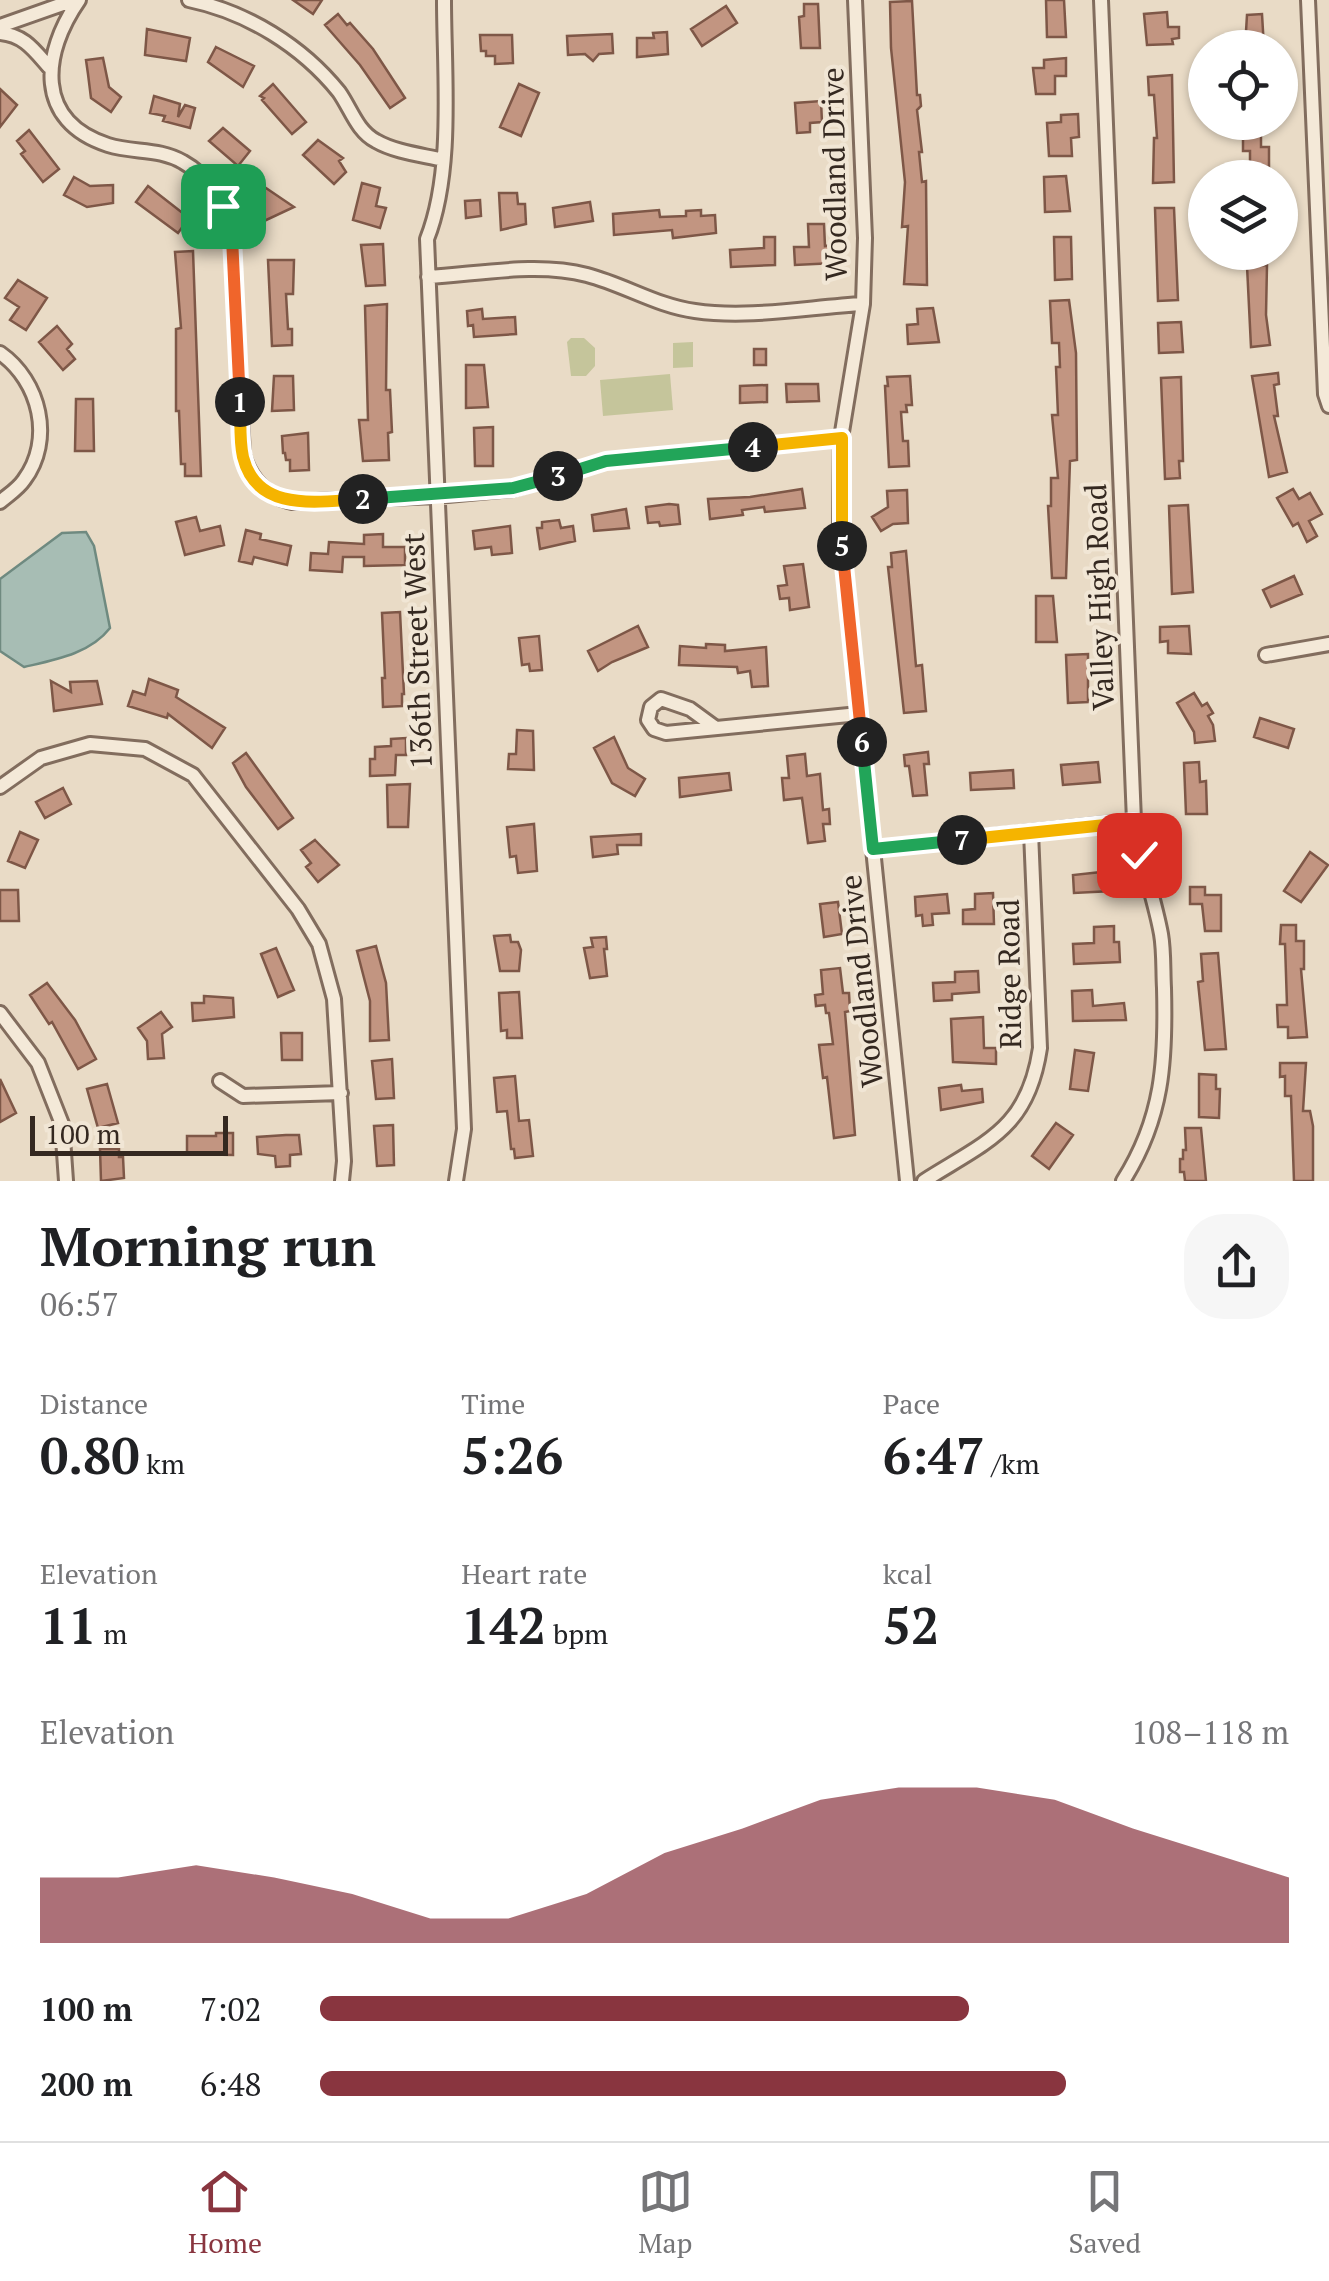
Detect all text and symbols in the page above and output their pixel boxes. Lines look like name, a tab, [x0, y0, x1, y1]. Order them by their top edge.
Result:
map controls	[1188, 30, 1298, 270]
button: locate	[1188, 30, 1298, 140]
street label: Woodland Drive	[812, 67, 856, 281]
button: layers	[1188, 160, 1298, 270]
pin	[181, 164, 266, 249]
icon: arrive	[196, 179, 251, 234]
pin: 1	[215, 377, 265, 427]
text: 1	[232, 383, 248, 420]
pin: 4	[728, 422, 778, 472]
text: 4	[745, 428, 761, 465]
pin: 3	[533, 451, 583, 501]
text: 3	[550, 457, 566, 494]
pin: 2	[338, 474, 388, 524]
text: 2	[355, 480, 371, 517]
street label: Valley High Road	[1075, 483, 1123, 711]
pin: 5	[817, 521, 867, 571]
text: 5	[834, 527, 850, 564]
street label: 136th Street West	[393, 532, 441, 770]
pin: 6	[837, 717, 887, 767]
text: 6	[854, 723, 870, 760]
pin	[1097, 813, 1182, 898]
pin: 7	[937, 815, 987, 865]
text: 7	[954, 821, 970, 858]
icon: check	[1112, 828, 1167, 883]
street label: Woodland Drive	[830, 873, 892, 1089]
street label: Ridge Road	[988, 899, 1030, 1049]
scale bar	[30, 1111, 228, 1156]
text: 100 m	[45, 1115, 121, 1152]
text: Morning run	[40, 1209, 376, 1282]
button: share	[1184, 1214, 1289, 1319]
text: 06:57	[40, 1283, 119, 1325]
text: Distance	[40, 1385, 148, 1422]
text: Time	[461, 1385, 525, 1422]
text: Pace	[883, 1385, 940, 1422]
text: 0.80	[40, 1422, 140, 1488]
text: 5:26	[461, 1422, 563, 1488]
text: 6:47	[883, 1422, 985, 1488]
text: km	[140, 1445, 185, 1482]
text: /km	[985, 1445, 1040, 1482]
text: Elevation	[40, 1555, 158, 1592]
text: Heart rate	[461, 1555, 587, 1592]
text: kcal	[883, 1555, 932, 1592]
text: 11	[40, 1592, 97, 1658]
text: 142	[461, 1592, 546, 1658]
text: 52	[883, 1592, 939, 1658]
text: m	[97, 1615, 127, 1652]
text: bpm	[546, 1615, 608, 1652]
text: Elevation	[40, 1711, 174, 1753]
text: 108–118 m	[1131, 1711, 1289, 1753]
text: 100 m	[40, 1988, 132, 2030]
text: 7:02	[200, 1988, 262, 2030]
text: 200 m	[40, 2063, 132, 2105]
text: 6:48	[200, 2063, 262, 2105]
tab: Home	[188, 2164, 262, 2261]
tab: Map	[638, 2164, 693, 2261]
tab: Saved	[1069, 2164, 1141, 2261]

